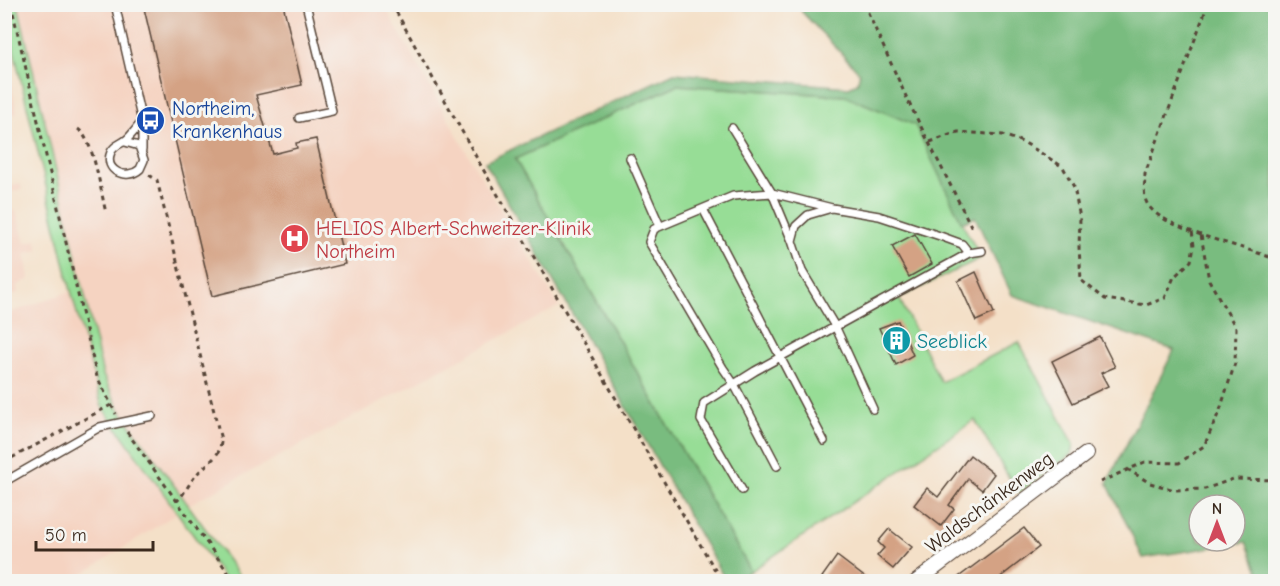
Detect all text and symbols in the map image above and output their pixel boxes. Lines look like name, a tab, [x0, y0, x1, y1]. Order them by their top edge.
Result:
place label: Northeim, Krankenhaus	[172, 97, 282, 143]
bus stop icon: Northeim, Krankenhaus	[135, 104, 167, 136]
place label: HELIOS Albert-Schweitzer-Klinik Northeim	[316, 217, 591, 263]
hospital icon: HELIOS Albert-Schweitzer-Klinik Northeim	[279, 223, 311, 255]
building icon: Seeblick	[880, 325, 912, 357]
place label: Seeblick	[917, 330, 987, 353]
street label: Waldschänkenweg	[921, 447, 1058, 558]
north arrow	[1187, 493, 1247, 553]
text: N	[1212, 500, 1222, 518]
scale bar	[36, 514, 153, 552]
text: 50 m	[45, 525, 87, 546]

